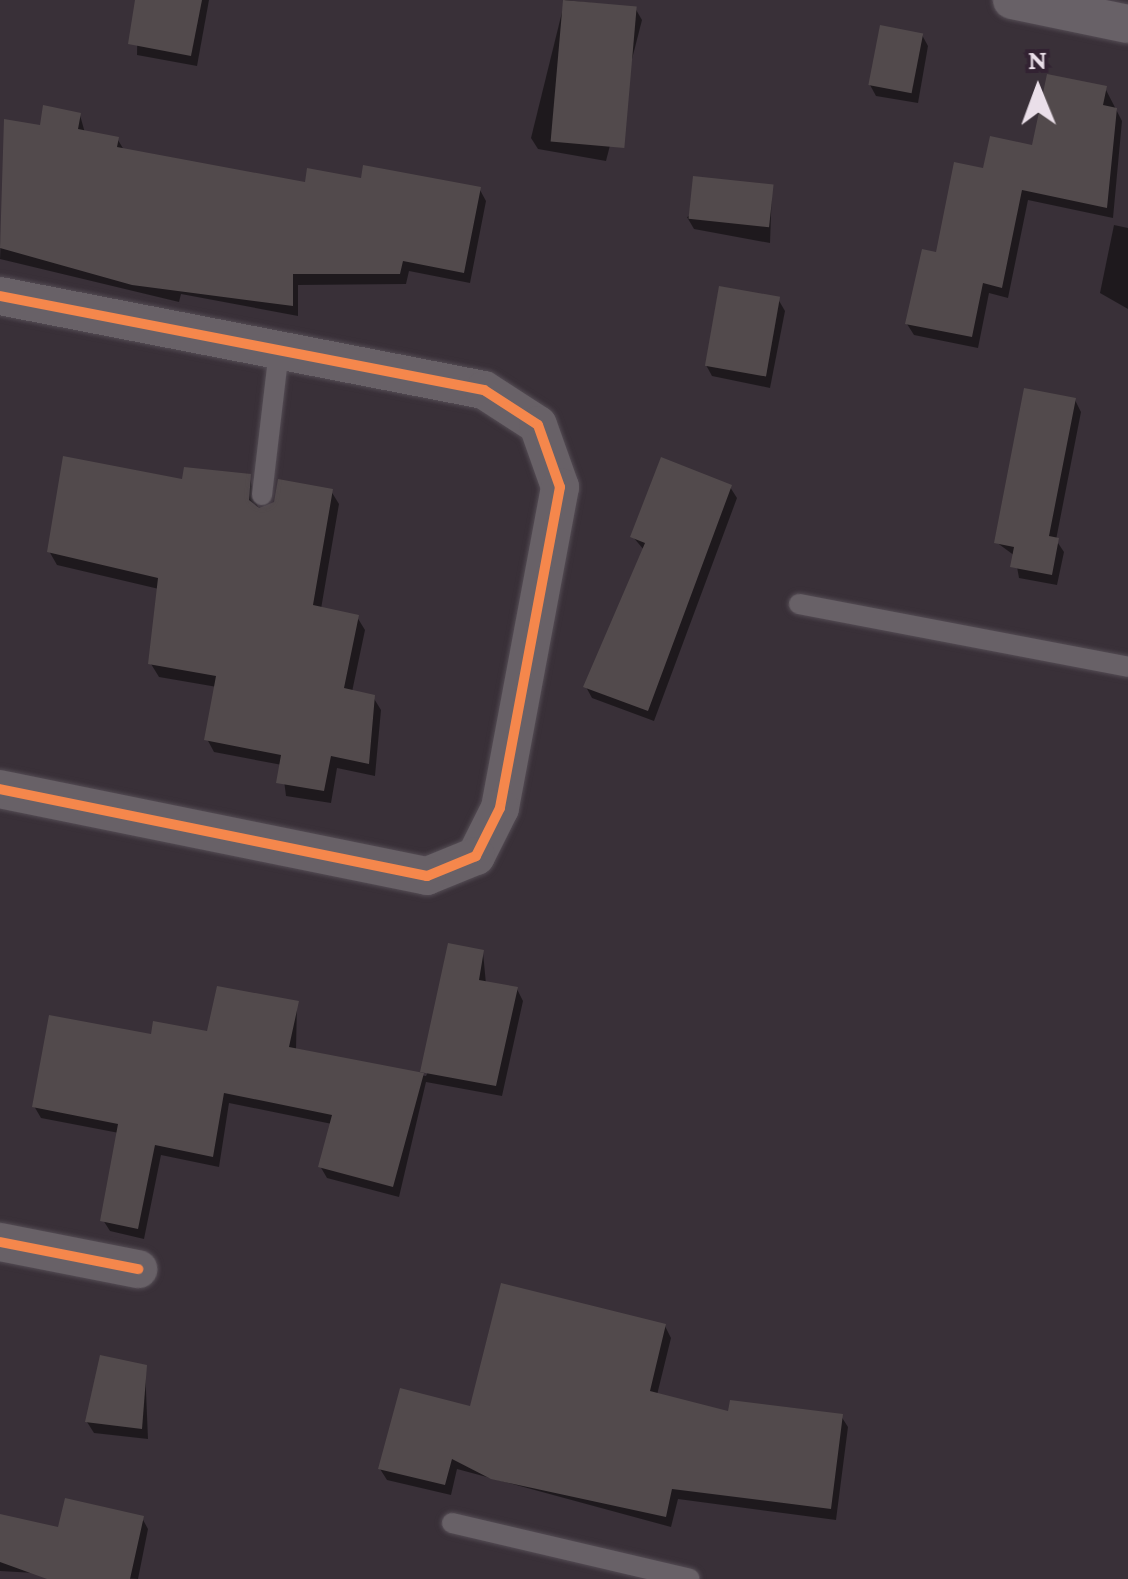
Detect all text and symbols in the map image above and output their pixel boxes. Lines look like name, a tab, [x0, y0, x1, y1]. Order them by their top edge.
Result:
north arrow	[988, 40, 1088, 140]
text: N	[1028, 44, 1047, 75]

